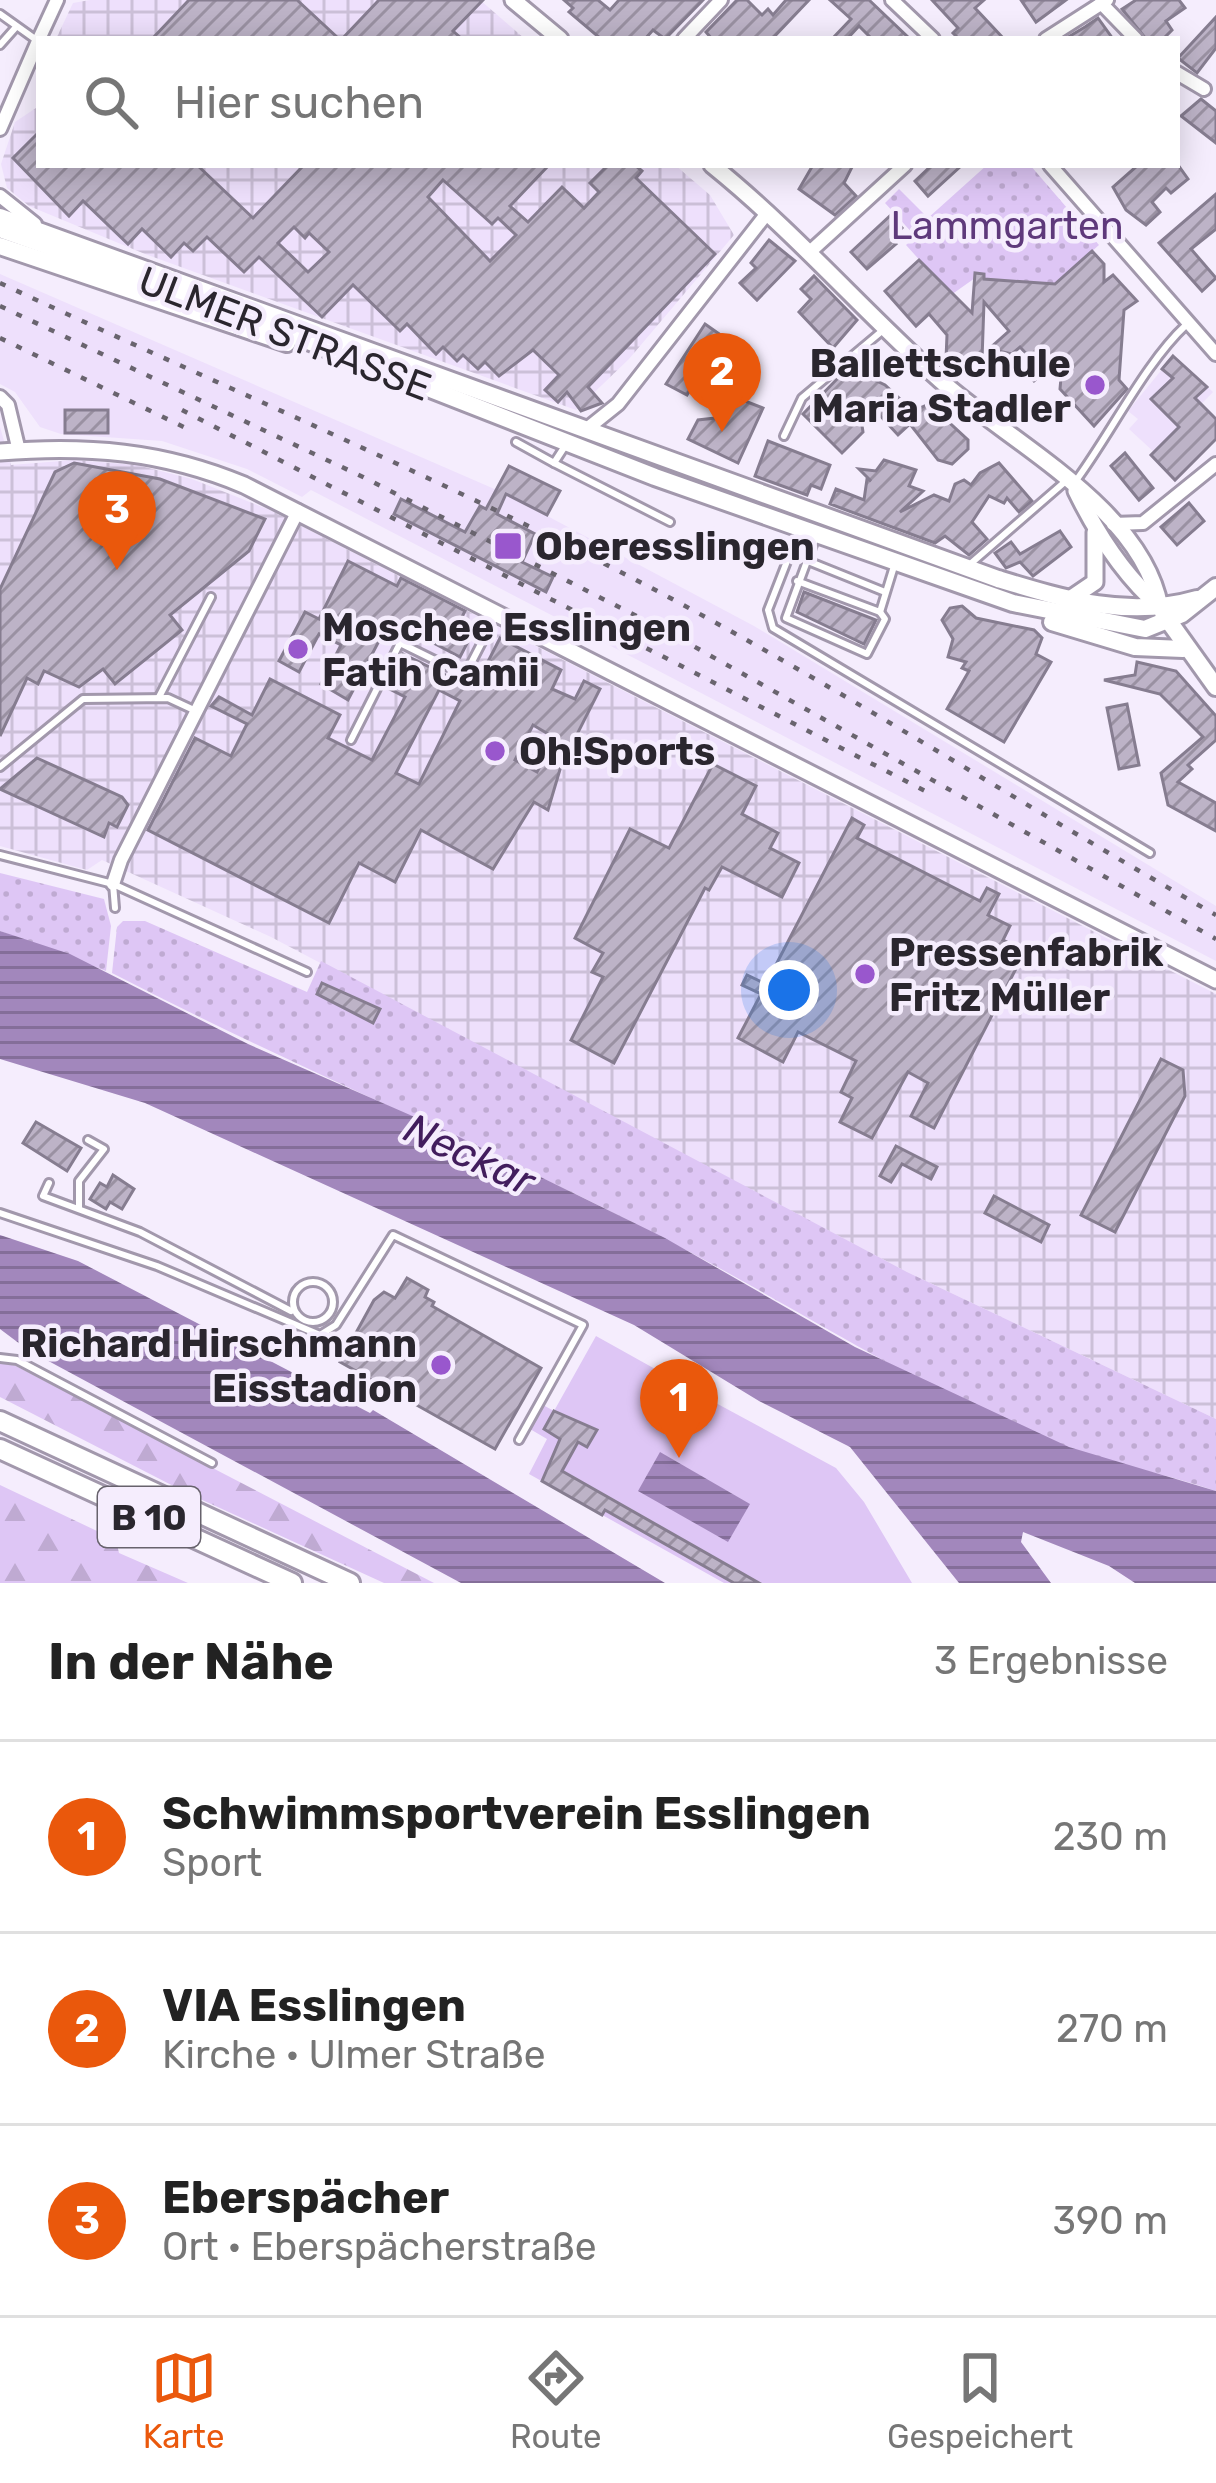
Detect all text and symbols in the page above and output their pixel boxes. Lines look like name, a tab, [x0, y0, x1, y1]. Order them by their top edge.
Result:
search box	[36, 36, 1180, 168]
icon: search	[78, 69, 144, 135]
text: Hier suchen	[174, 76, 424, 129]
park label: Lammgarten	[890, 203, 1124, 249]
street label: ULMER STRASSE	[132, 257, 437, 411]
pin: 2	[683, 333, 761, 432]
place label: Ballettschule Maria Stadler	[809, 341, 1071, 432]
marker: Ballettschule Maria Stadler	[1082, 372, 1108, 398]
pin: 3	[78, 471, 156, 570]
place label: Oberesslingen	[535, 524, 815, 570]
marker: Oberesslingen	[492, 530, 524, 562]
place label: Moschee Esslingen Fatih Camii	[322, 605, 691, 696]
marker: Moschee Esslingen Fatih Camii	[285, 636, 311, 662]
place label: Oh!Sports	[519, 729, 715, 775]
marker: Oh!Sports	[482, 738, 508, 764]
place label: Pressenfabrik Fritz Müller	[889, 930, 1164, 1021]
your location	[759, 960, 819, 1020]
marker: Pressenfabrik Fritz Müller	[852, 961, 878, 987]
water label: Neckar	[396, 1103, 545, 1208]
place label: Richard Hirschmann Eisstadion	[20, 1321, 417, 1412]
marker: Richard Hirschmann Eisstadion	[428, 1352, 454, 1378]
pin: 1	[640, 1359, 718, 1458]
road number: B 10	[98, 1487, 200, 1547]
text: In der Nähe	[48, 1631, 334, 1692]
text: 3 Ergebnisse	[934, 1638, 1168, 1684]
text: Schwimmsportverein Esslingen	[162, 1787, 871, 1840]
text: 1	[77, 1814, 97, 1860]
text: 230 m	[1053, 1814, 1168, 1860]
text: Sport	[162, 1840, 262, 1886]
text: VIA Esslingen	[162, 1979, 466, 2032]
text: 2	[74, 2006, 100, 2052]
text: 270 m	[1056, 2006, 1168, 2052]
text: Kirche · Ulmer Straße	[162, 2032, 546, 2078]
text: Eberspächer	[162, 2171, 449, 2224]
text: 3	[74, 2198, 100, 2244]
text: 390 m	[1052, 2198, 1168, 2244]
text: Ort · Eberspächerstraße	[162, 2224, 597, 2270]
tab: Karte	[143, 2345, 224, 2456]
tab: Route	[510, 2345, 602, 2456]
tab: Gespeichert	[887, 2345, 1073, 2456]

